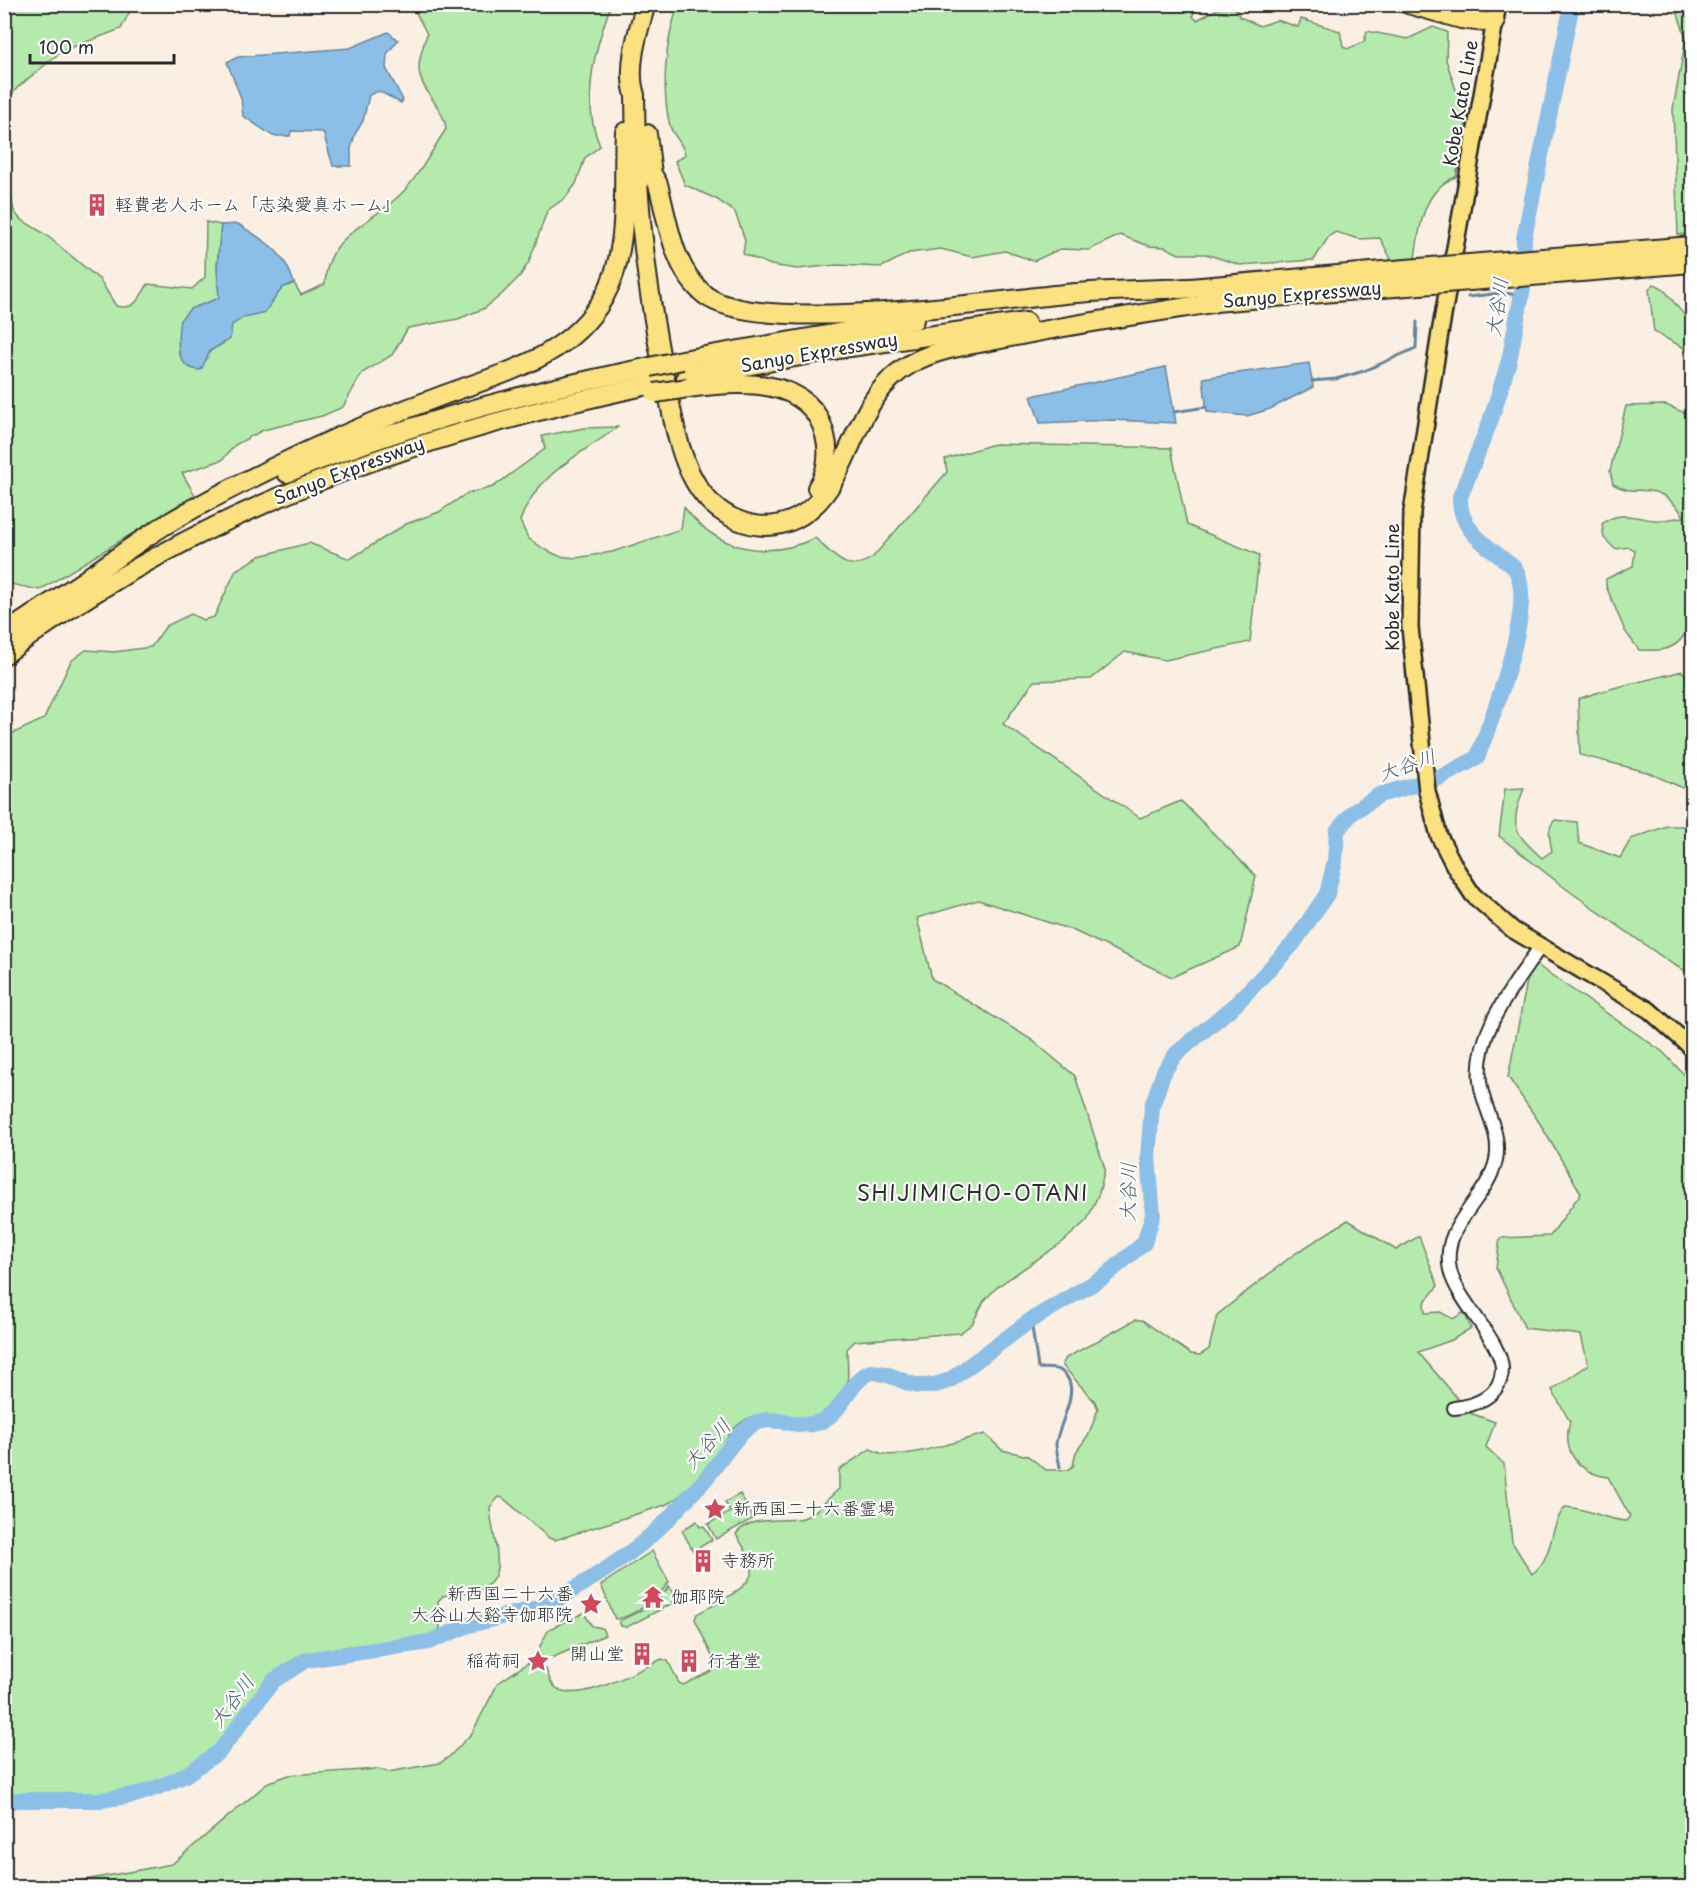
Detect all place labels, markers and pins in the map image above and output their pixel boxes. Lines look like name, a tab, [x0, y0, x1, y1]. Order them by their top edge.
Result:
place label: 軽費老人ホーム「志染愛真ホーム」	[115, 190, 402, 217]
building icon: 軽費老人ホーム「志染愛真ホーム」	[84, 192, 110, 218]
place label: 新西国二十六番霊場	[733, 1494, 895, 1521]
place icon: 新西国二十六番霊場	[702, 1496, 728, 1522]
place label: 寺務所	[721, 1546, 775, 1573]
building icon: 寺務所	[690, 1548, 716, 1574]
place label: 新西国二十六番 大谷山大谿寺伽耶院	[411, 1579, 573, 1627]
place label: 伽耶院	[671, 1582, 725, 1609]
temple icon: 伽耶院	[640, 1584, 666, 1610]
place icon: 新西国二十六番 大谷山大谿寺伽耶院	[578, 1591, 604, 1617]
place label: 開山堂	[570, 1639, 624, 1666]
building icon: 開山堂	[629, 1641, 655, 1667]
place label: 稲荷祠	[466, 1646, 520, 1673]
place label: 行者堂	[707, 1646, 761, 1673]
place icon: 稲荷祠	[525, 1648, 551, 1674]
building icon: 行者堂	[676, 1648, 702, 1674]

